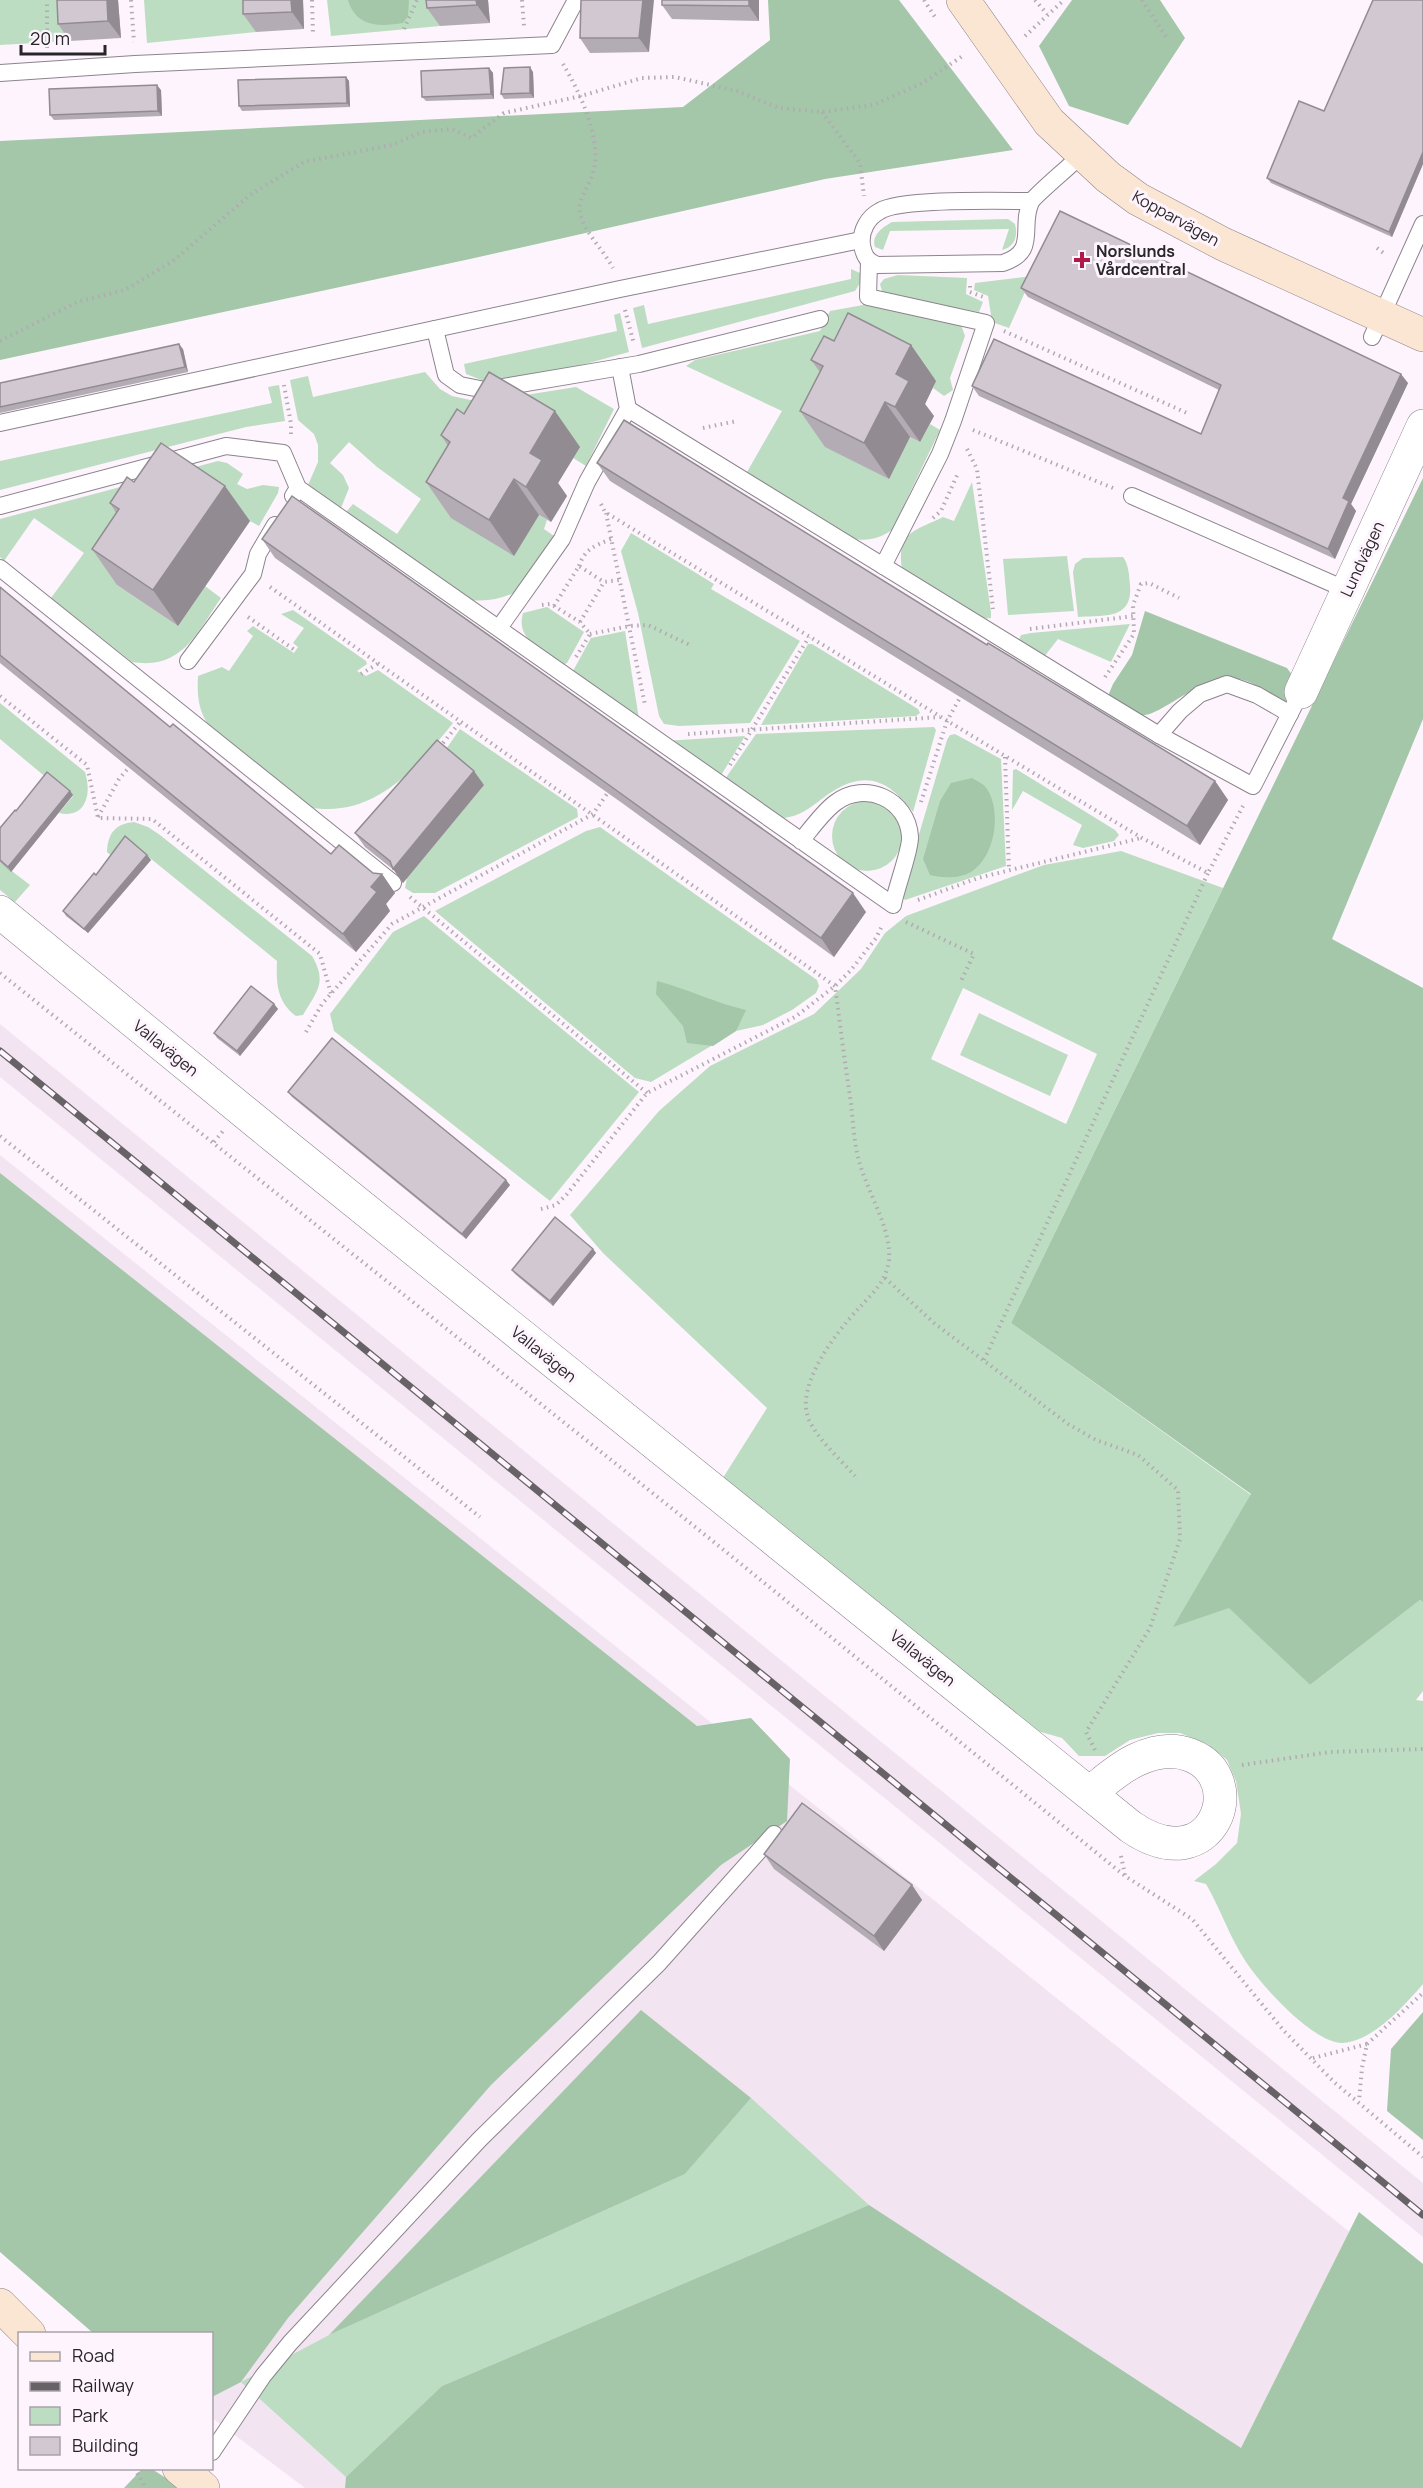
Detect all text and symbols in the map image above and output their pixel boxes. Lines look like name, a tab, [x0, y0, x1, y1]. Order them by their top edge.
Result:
scale bar	[21, 18, 105, 56]
text: 20 m	[30, 26, 70, 50]
street label: Kopparvägen	[1128, 185, 1224, 251]
place label: Norslunds Vårdcentral	[1096, 240, 1186, 280]
marker: Norslunds Vårdcentral	[1073, 251, 1091, 269]
street label: Lundvägen	[1335, 518, 1389, 600]
street label: Vallavägen	[129, 1015, 203, 1081]
street label: Vallavägen	[507, 1321, 581, 1387]
street label: Vallavägen	[886, 1625, 960, 1691]
legend	[18, 2332, 213, 2470]
text: Road	[72, 2343, 115, 2367]
text: Railway	[72, 2373, 134, 2397]
text: Park	[72, 2403, 109, 2427]
text: Building	[72, 2433, 138, 2457]

